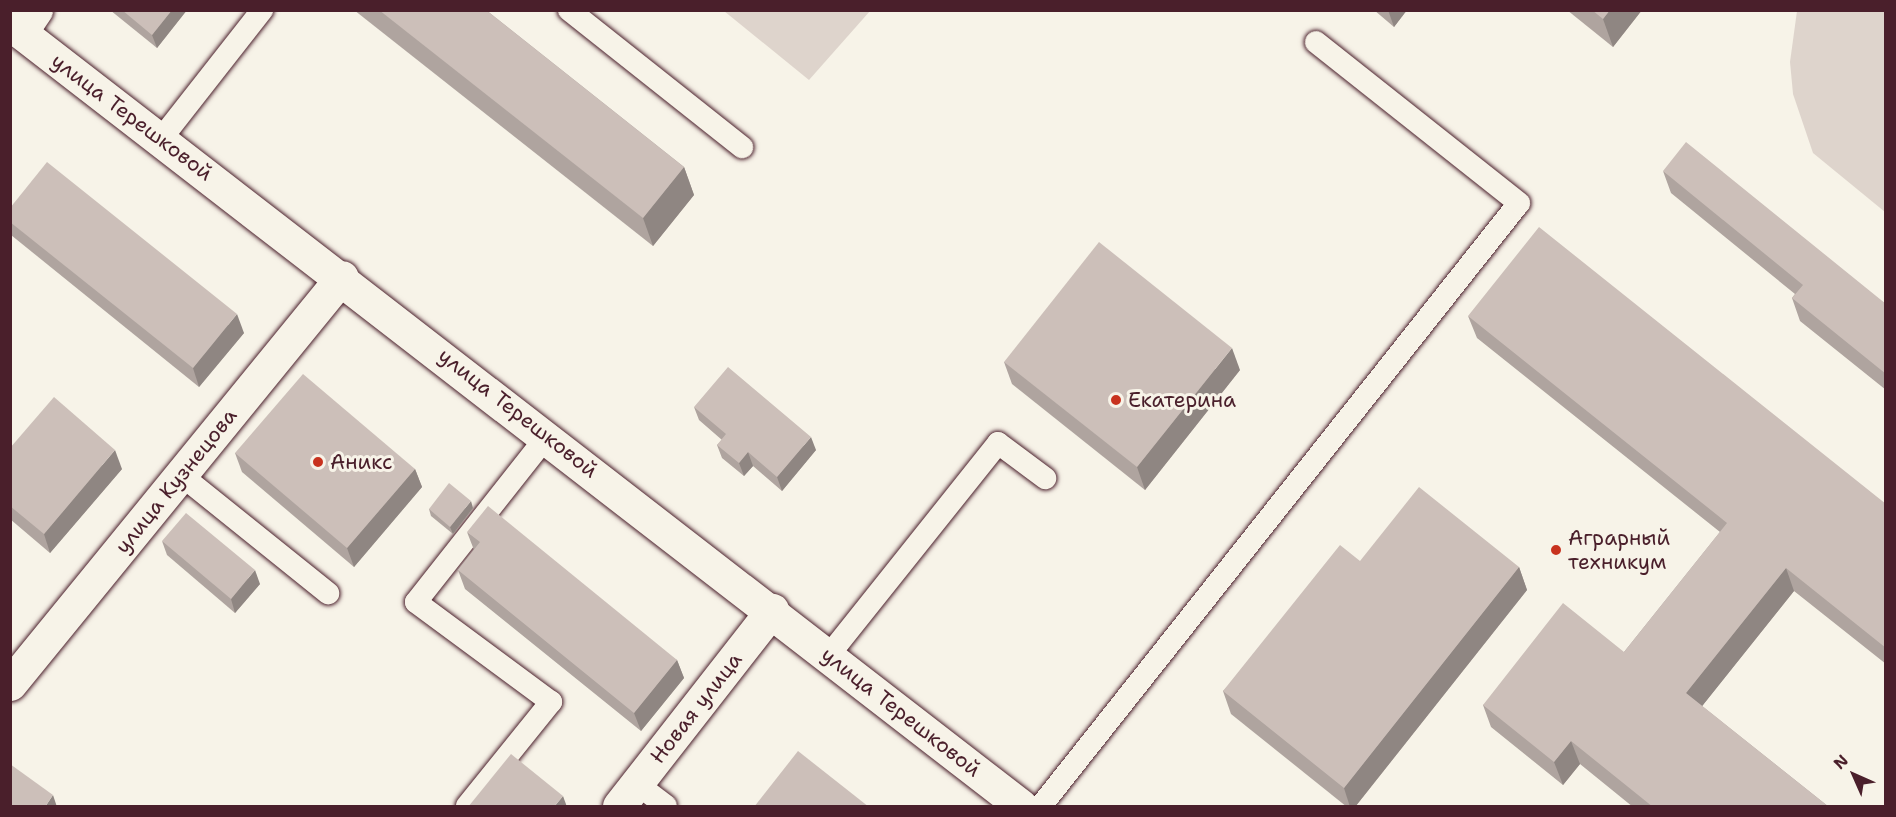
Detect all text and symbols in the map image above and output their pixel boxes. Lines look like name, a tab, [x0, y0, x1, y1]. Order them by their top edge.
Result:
street label: улица Терешковой	[46, 48, 218, 186]
street label: улица Терешковой	[433, 343, 603, 483]
place label: Екатерина	[1128, 387, 1236, 413]
marker: Екатерина	[1109, 393, 1123, 407]
street label: улица Кузнецова	[110, 403, 242, 559]
place label: Аникс	[330, 449, 393, 475]
marker: Аникс	[311, 455, 325, 469]
place label: Аграрный техникум	[1568, 525, 1670, 575]
marker: Аграрный техникум	[1549, 543, 1563, 557]
street label: улица Терешковой	[816, 642, 986, 782]
street label: Новая улица	[645, 647, 747, 769]
north arrow	[1824, 745, 1884, 805]
text: N	[1829, 750, 1853, 774]

